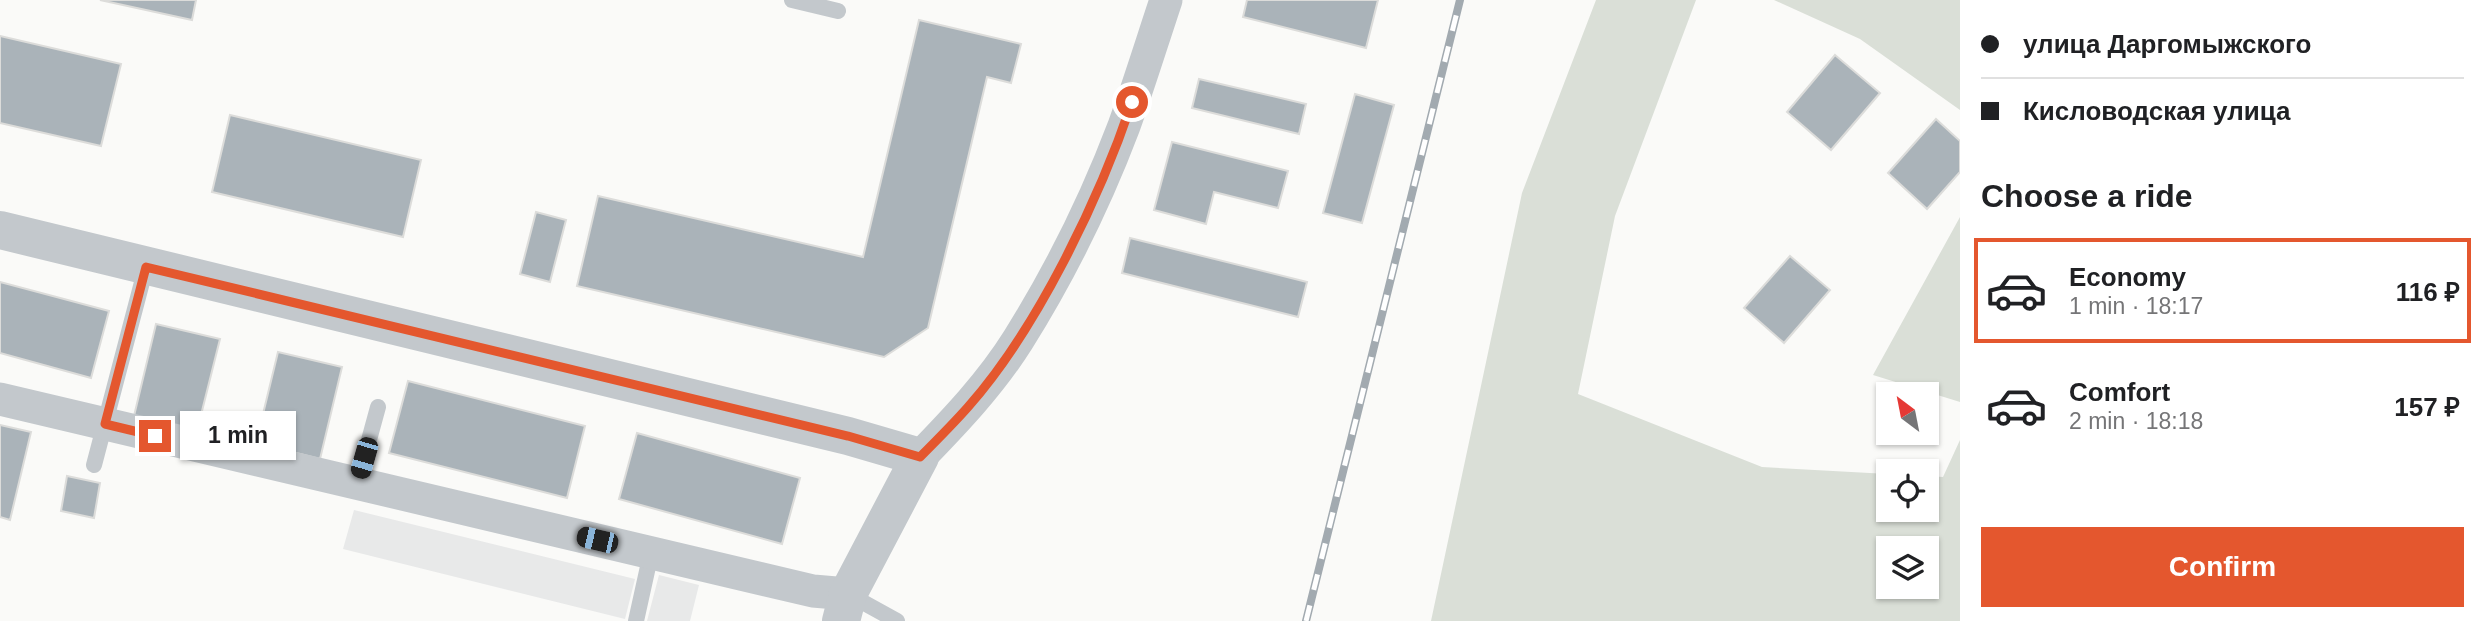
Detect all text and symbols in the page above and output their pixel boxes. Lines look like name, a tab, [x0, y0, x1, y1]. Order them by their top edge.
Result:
text: улица Даргомыжского	[2023, 29, 2311, 59]
route start	[1116, 86, 1148, 118]
text: Кисловодская улица	[2023, 96, 2290, 126]
text: Choose a ride	[1981, 178, 2193, 214]
icon: car	[1985, 259, 2048, 322]
text: Economy	[2069, 262, 2186, 292]
text: 116 ₽	[2396, 277, 2460, 307]
text: 1 min · 18:17	[2069, 293, 2203, 319]
icon: car	[1985, 374, 2048, 437]
text: Comfort	[2069, 377, 2170, 407]
north arrow	[1876, 382, 1939, 444]
map controls	[1876, 382, 1939, 599]
text: 157 ₽	[2394, 392, 2460, 422]
text: 2 min · 18:18	[2069, 408, 2203, 434]
callout: 1 min	[180, 412, 295, 460]
route end	[139, 420, 171, 452]
text: 1 min	[208, 422, 268, 448]
car	[349, 435, 380, 481]
button: locate	[1876, 459, 1939, 522]
car	[575, 525, 620, 555]
button: Confirm	[1981, 527, 2464, 607]
button: layers	[1876, 536, 1939, 599]

